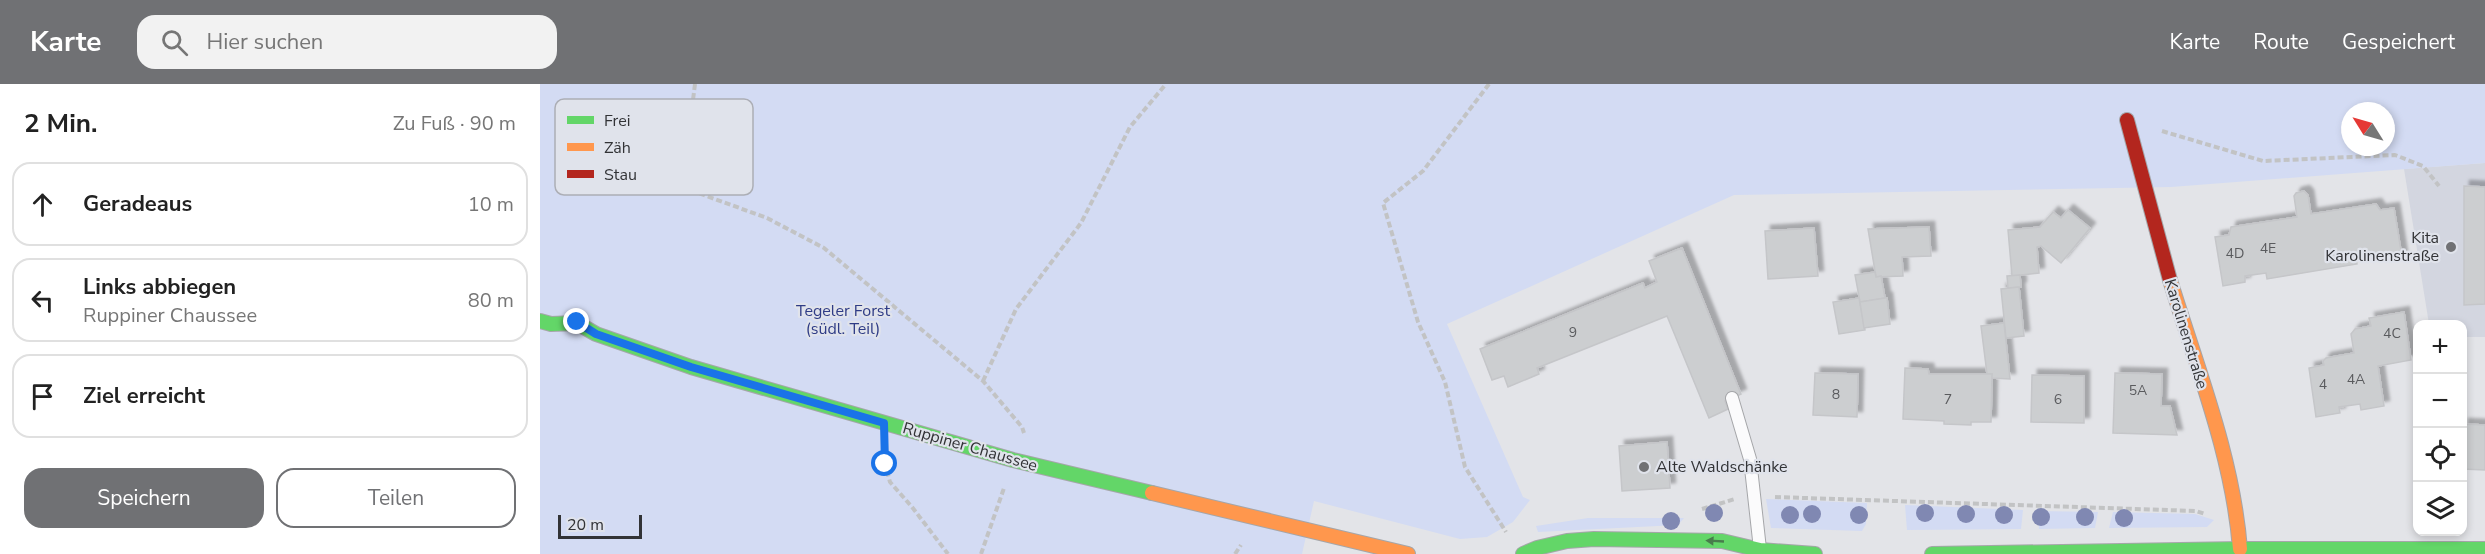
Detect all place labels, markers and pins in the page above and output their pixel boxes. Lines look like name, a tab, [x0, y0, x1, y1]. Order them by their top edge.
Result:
place label: Kita Karolinenstraße	[2325, 227, 2439, 267]
marker: Kita Karolinenstraße	[2444, 240, 2458, 254]
place label: Alte Waldschänke	[1656, 456, 1788, 478]
marker: Alte Waldschänke	[1637, 460, 1651, 474]

